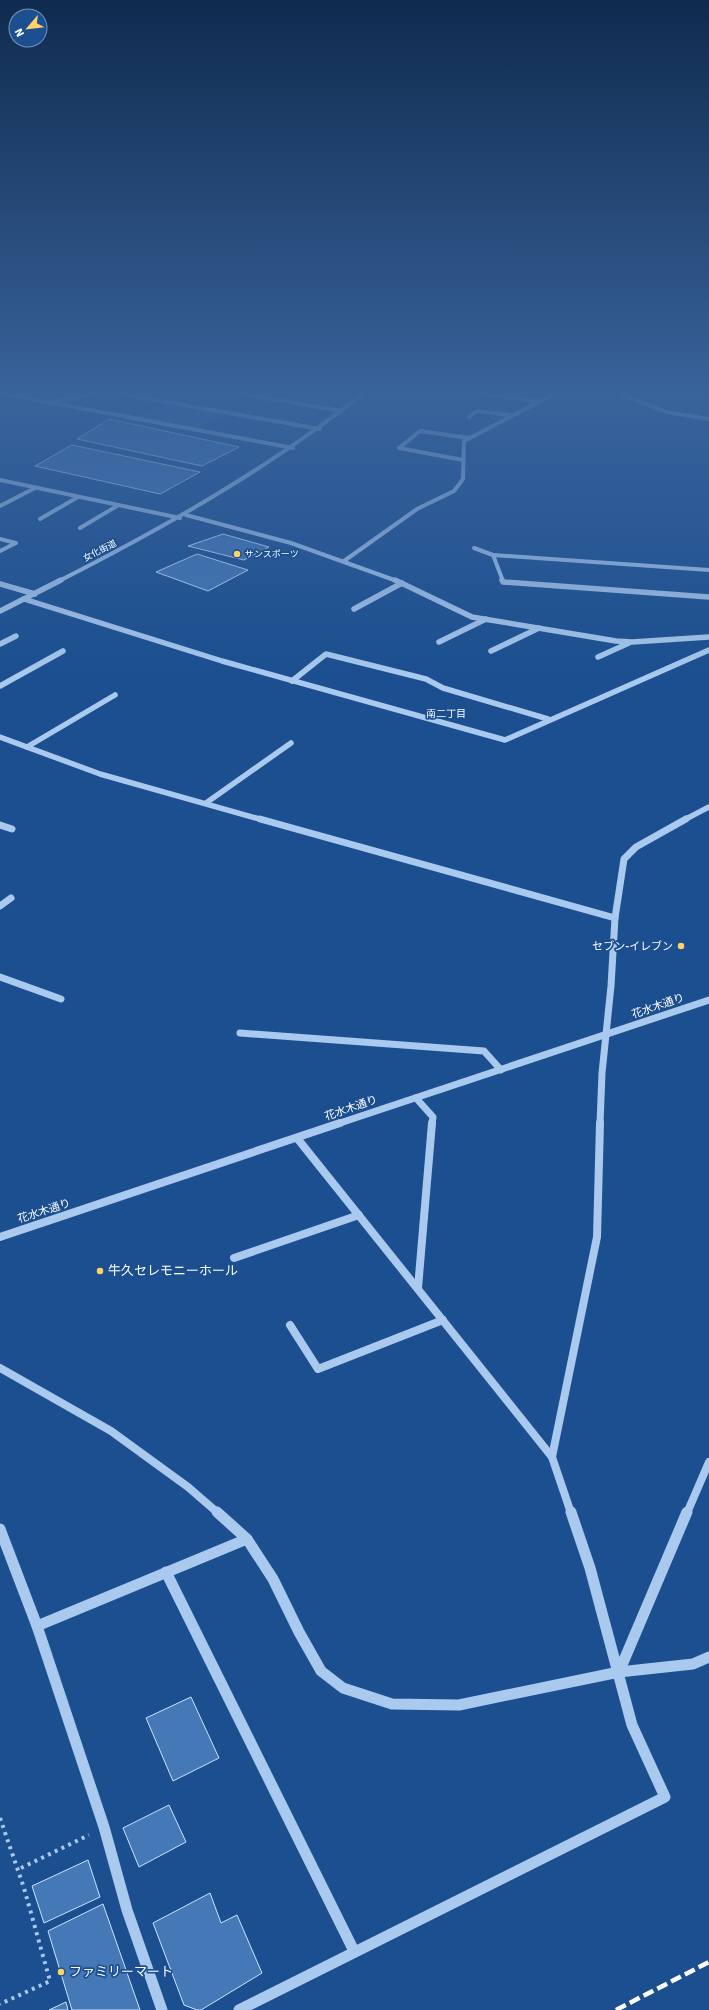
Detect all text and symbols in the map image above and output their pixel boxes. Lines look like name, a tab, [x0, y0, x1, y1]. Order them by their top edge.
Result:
north arrow	[8, 8, 48, 48]
text: N	[12, 26, 27, 39]
street label: 女化街道	[81, 538, 119, 564]
marker: サンスポーツ	[232, 549, 242, 559]
place label: サンスポーツ	[245, 549, 299, 560]
district label: 南二丁目	[426, 708, 466, 720]
place label: セブン-イレブン	[592, 940, 673, 953]
marker: セブン-イレブン	[676, 941, 686, 951]
street label: 花水木通り	[630, 991, 686, 1021]
street label: 花水木通り	[323, 1093, 379, 1123]
street label: 花水木通り	[16, 1196, 72, 1226]
place label: 牛久セレモニーホール	[108, 1263, 238, 1279]
marker: 牛久セレモニーホール	[95, 1266, 105, 1276]
place label: ファミリーマート	[69, 1964, 173, 1980]
marker: ファミリーマート	[56, 1967, 66, 1977]

